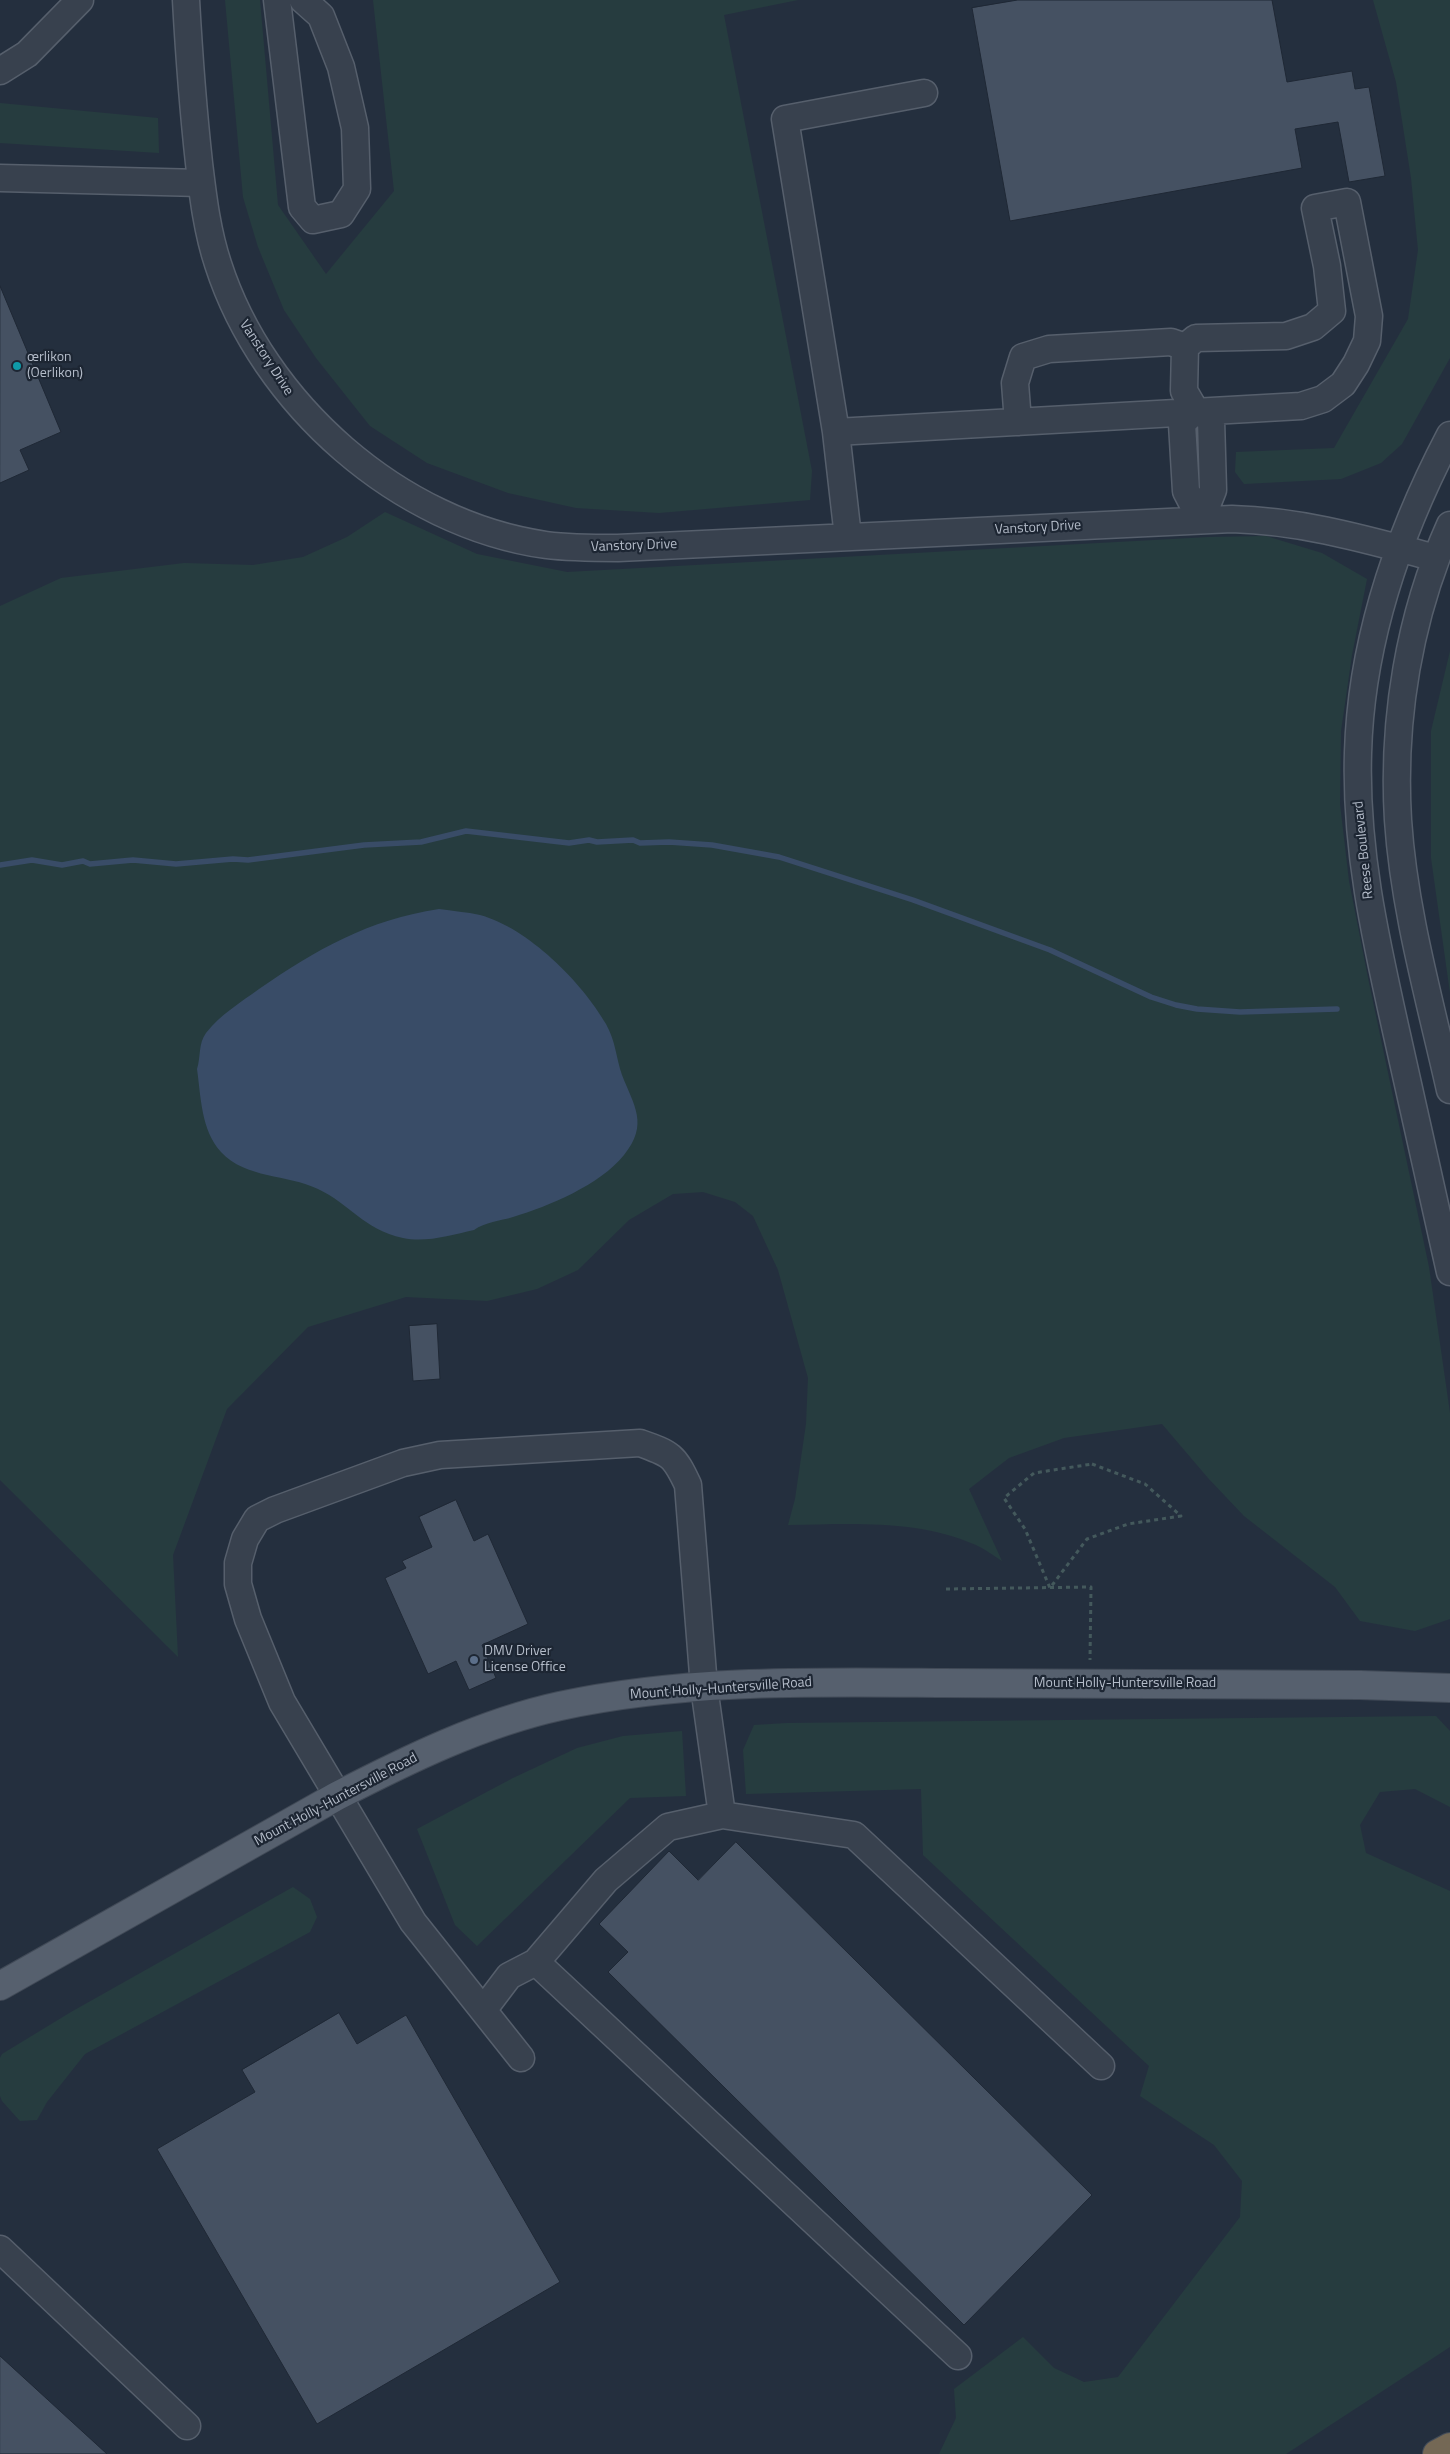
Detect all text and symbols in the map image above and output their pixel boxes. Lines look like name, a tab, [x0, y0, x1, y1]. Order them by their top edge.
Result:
street label: Vanstory Drive	[235, 317, 297, 399]
place label: œrlikon (Oerlikon)	[27, 350, 83, 382]
marker: œrlikon (Oerlikon)	[11, 360, 23, 372]
street label: Vanstory Drive	[994, 517, 1082, 539]
street label: Vanstory Drive	[591, 536, 677, 556]
street label: Reese Boulevard	[1350, 800, 1378, 900]
place label: DMV Driver License Office	[484, 1644, 566, 1676]
marker: DMV Driver License Office	[468, 1654, 480, 1666]
street label: Mount Holly-Huntersville Road	[630, 1674, 812, 1704]
street label: Mount Holly-Huntersville Road	[1034, 1676, 1216, 1692]
street label: Mount Holly-Huntersville Road	[252, 1750, 420, 1850]

